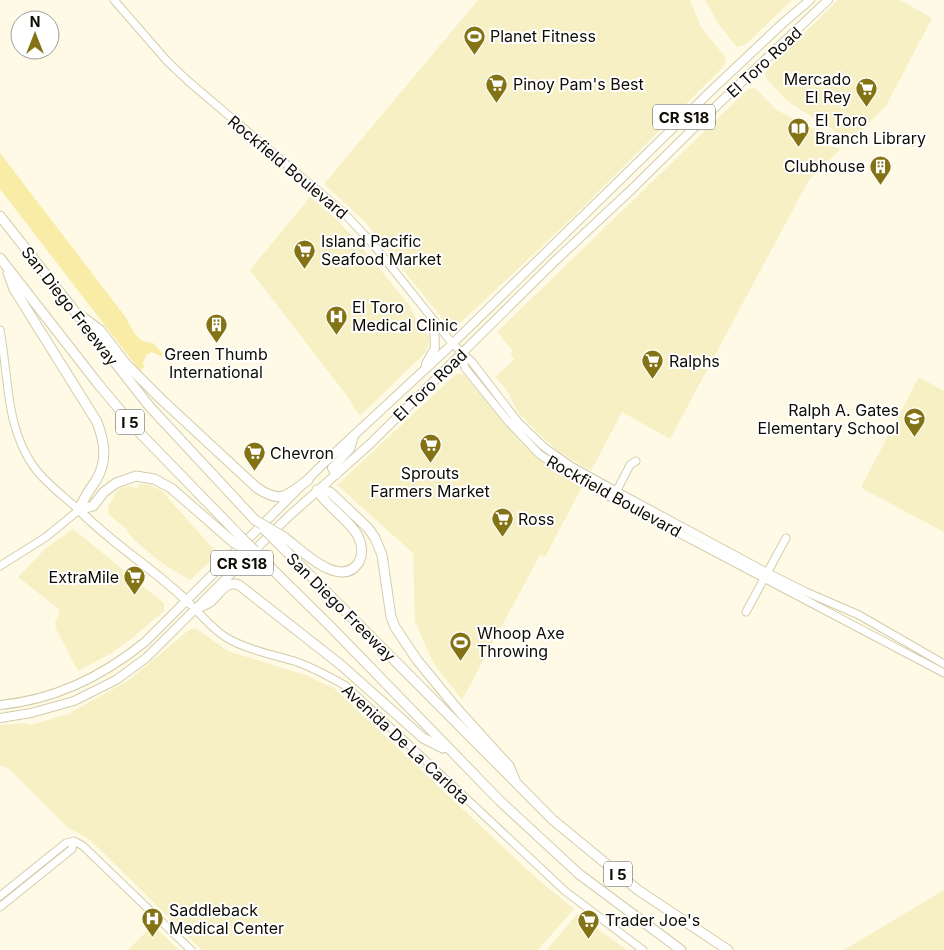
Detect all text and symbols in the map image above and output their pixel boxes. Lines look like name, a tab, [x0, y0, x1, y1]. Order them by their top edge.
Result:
north arrow	[10, 10, 60, 60]
text: N	[30, 13, 40, 30]
street label: El Toro Road	[722, 22, 806, 102]
sports icon: Planet Fitness	[462, 24, 486, 55]
place label: Planet Fitness	[490, 26, 596, 46]
place label: Mercado El Rey	[784, 69, 851, 107]
supermarket icon: Pinoy Pam's Best	[485, 72, 509, 103]
place label: Pinoy Pam's Best	[513, 74, 644, 94]
supermarket icon: Mercado El Rey	[855, 76, 879, 107]
road number: CR S18	[653, 104, 715, 130]
place label: El Toro Branch Library	[815, 110, 926, 148]
street label: Rockfield Boulevard	[224, 111, 352, 223]
library icon: El Toro Branch Library	[787, 117, 811, 148]
building icon: Clubhouse	[869, 154, 893, 185]
place label: Clubhouse	[784, 156, 865, 176]
place label: Island Pacific Seafood Market	[321, 231, 441, 269]
supermarket icon: Island Pacific Seafood Market	[293, 238, 317, 269]
street label: San Diego Freeway	[17, 242, 123, 370]
place label: El Toro Medical Clinic	[352, 297, 458, 335]
hospital icon: El Toro Medical Clinic	[324, 304, 348, 335]
building icon: Green Thumb International	[204, 313, 228, 344]
place label: Green Thumb International	[164, 344, 268, 382]
street label: El Toro Road	[389, 345, 471, 425]
supermarket icon: Ralphs	[641, 349, 665, 380]
place label: Ralphs	[669, 351, 720, 371]
place label: Ralph A. Gates Elementary School	[757, 400, 899, 438]
school or university icon: Ralph A. Gates Elementary School	[903, 407, 927, 438]
road number: I 5	[116, 410, 144, 434]
supermarket icon: Sprouts Farmers Market	[418, 432, 442, 463]
supermarket icon: Chevron	[242, 441, 266, 472]
place label: Chevron	[270, 443, 334, 463]
street label: Rockfield Boulevard	[543, 451, 685, 541]
place label: Sprouts Farmers Market	[370, 463, 490, 501]
supermarket icon: Ross	[490, 507, 514, 538]
place label: Ross	[518, 509, 555, 529]
street label: San Diego Freeway	[282, 548, 400, 666]
road number: CR S18	[211, 550, 273, 576]
supermarket icon: ExtraMile	[123, 565, 147, 596]
place label: ExtraMile	[49, 567, 119, 587]
place label: Whoop Axe Throwing	[477, 623, 564, 661]
sports icon: Whoop Axe Throwing	[449, 630, 473, 661]
street label: Avenida De La Carlota	[338, 680, 474, 808]
road number: I 5	[604, 862, 632, 886]
place label: Saddleback Medical Center	[169, 900, 284, 938]
hospital icon: Saddleback Medical Center	[141, 907, 165, 938]
supermarket icon: Trader Joe's	[577, 908, 601, 939]
place label: Trader Joe's	[605, 910, 700, 930]

